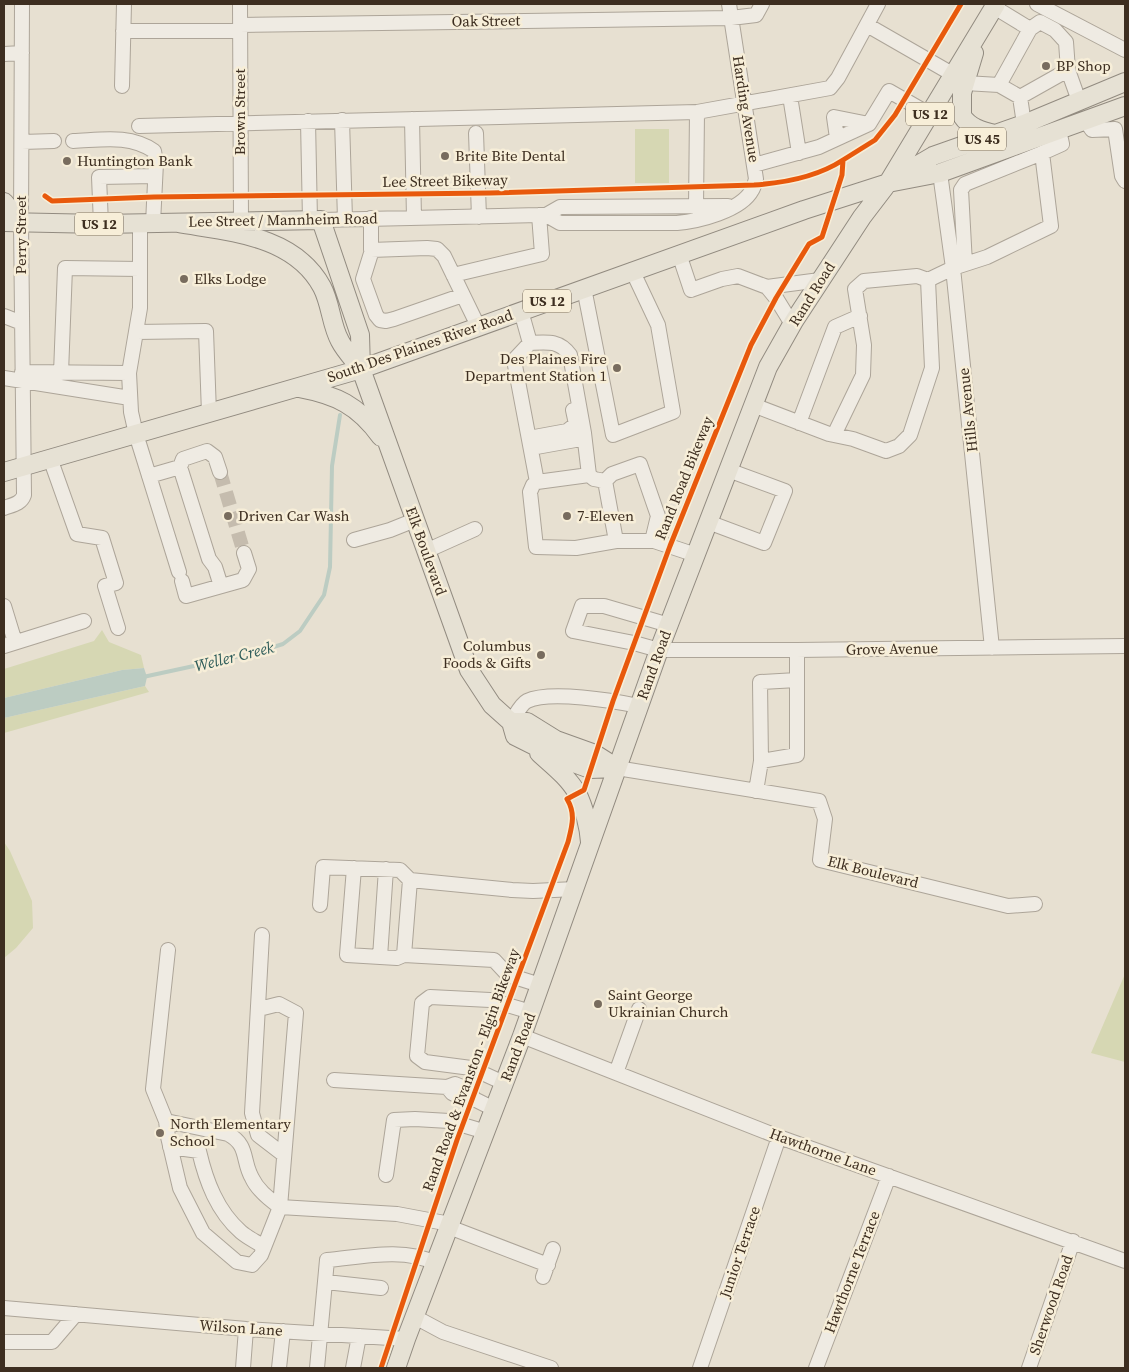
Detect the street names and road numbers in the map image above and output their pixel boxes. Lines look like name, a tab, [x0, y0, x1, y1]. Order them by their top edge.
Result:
street label: Oak Street	[451, 9, 521, 32]
street label: Harding Avenue	[728, 54, 765, 164]
street label: Brown Street	[229, 69, 250, 155]
road number: US 12	[906, 102, 954, 126]
road number: US 45	[958, 128, 1006, 150]
street label: Lee Street Bikeway	[382, 169, 508, 192]
street label: Perry Street	[10, 195, 31, 274]
street label: Lee Street / Mannheim Road	[188, 207, 378, 232]
road number: US 12	[75, 212, 123, 235]
street label: Rand Road	[783, 257, 840, 330]
road number: US 12	[523, 290, 571, 312]
street label: South Des Plaines River Road	[324, 304, 516, 387]
street label: Hills Avenue	[953, 367, 982, 453]
street label: Rand Road Bikeway	[649, 413, 718, 543]
street label: Elk Boulevard	[401, 504, 452, 599]
street label: Rand Road	[631, 627, 676, 702]
street label: Grove Avenue	[846, 637, 939, 660]
street label: Elk Boulevard	[825, 850, 921, 893]
street label: Rand Road & Evanston - Elgin Bikeway	[417, 945, 524, 1194]
street label: Rand Road	[495, 1009, 540, 1084]
street label: Hawthorne Lane	[767, 1122, 880, 1181]
street label: Junior Terrace	[714, 1203, 765, 1302]
street label: Hawthorne Terrace	[818, 1207, 885, 1336]
street label: Sherwood Road	[1024, 1252, 1078, 1358]
street label: Wilson Lane	[199, 1314, 284, 1341]

